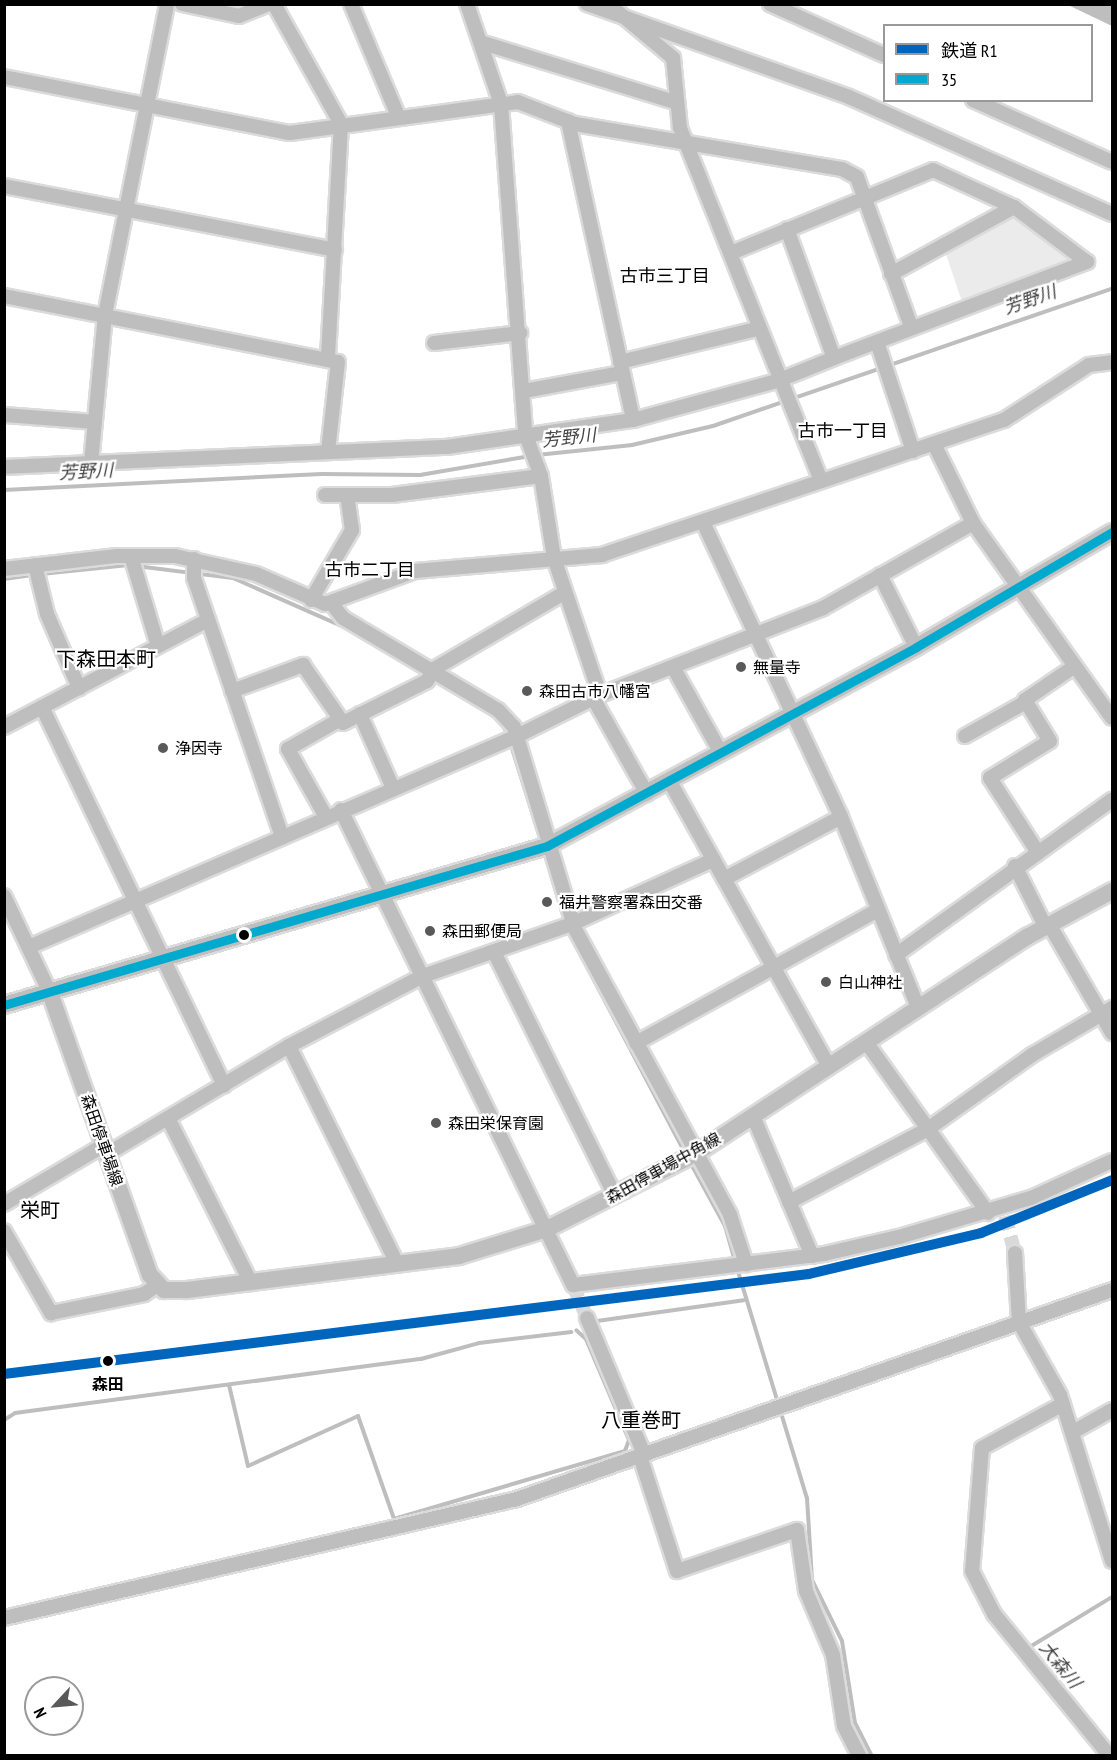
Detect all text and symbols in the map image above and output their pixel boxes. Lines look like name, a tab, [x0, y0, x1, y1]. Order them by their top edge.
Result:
legend	[883, 24, 1093, 102]
text: 鉄道 R1	[941, 39, 998, 62]
text: 35	[941, 68, 957, 91]
district label: 古市三丁目	[620, 265, 710, 287]
water label: 芳野川	[1001, 281, 1059, 319]
district label: 古市一丁目	[798, 420, 888, 442]
water label: 芳野川	[541, 424, 597, 452]
water label: 芳野川	[58, 460, 114, 484]
district label: 古市二丁目	[325, 559, 415, 581]
district label: 下森田本町	[56, 647, 156, 671]
place label: 無量寺	[753, 657, 801, 677]
marker: 無量寺	[734, 660, 748, 674]
place label: 森田古市八幡宮	[539, 681, 651, 701]
marker: 森田古市八幡宮	[520, 684, 534, 698]
place label: 浄因寺	[175, 738, 223, 758]
marker: 浄因寺	[156, 741, 170, 755]
place label: 福井警察署森田交番	[559, 892, 703, 912]
marker: 福井警察署森田交番	[540, 895, 554, 909]
place label: 森田郵便局	[442, 921, 522, 941]
marker: 森田郵便局	[423, 924, 437, 938]
unlabelled marker	[238, 929, 250, 941]
place label: 白山神社	[838, 972, 902, 992]
marker: 白山神社	[819, 975, 833, 989]
street label: 森田停車場線	[77, 1091, 127, 1189]
place label: 森田栄保育園	[448, 1113, 544, 1133]
marker: 森田栄保育園	[429, 1116, 443, 1130]
street label: 森田停車場中角線	[602, 1129, 724, 1207]
district label: 栄町	[20, 1198, 60, 1222]
marker: 森田	[97, 1350, 119, 1372]
place label: 森田	[92, 1374, 124, 1394]
district label: 八重巻町	[601, 1408, 681, 1432]
water label: 大森川	[1035, 1637, 1085, 1693]
north arrow	[24, 1676, 84, 1736]
text: N	[29, 1705, 51, 1721]

